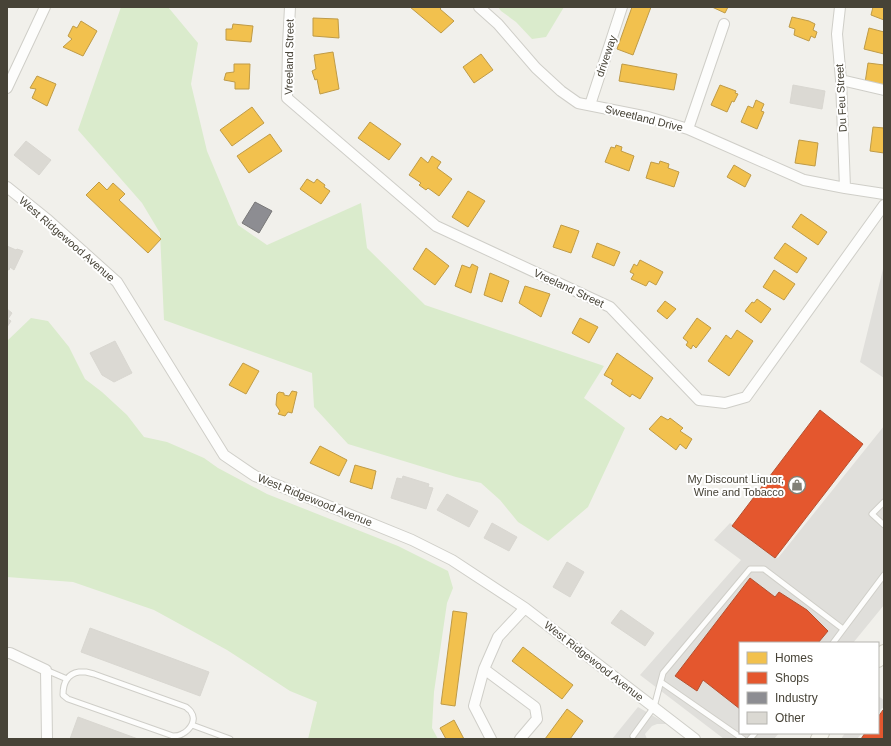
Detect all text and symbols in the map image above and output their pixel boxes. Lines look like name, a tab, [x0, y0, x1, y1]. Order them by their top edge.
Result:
street label: Vreeland Street	[282, 19, 296, 95]
street label: driveway	[593, 33, 619, 78]
street label: Du Feu Street	[833, 63, 849, 133]
street label: Sweetland Drive	[604, 102, 684, 134]
street label: West Ridgewood Avenue	[17, 194, 117, 284]
street label: Vreeland Street	[532, 266, 606, 310]
street label: West Ridgewood Avenue	[256, 471, 374, 529]
place label: My Discount Liquor, Wine and Tobacco	[687, 473, 784, 498]
shop icon: My Discount Liquor, Wine and Tobacco	[787, 475, 807, 495]
street label: West Ridgewood Avenue	[542, 619, 646, 703]
legend	[739, 642, 879, 734]
text: Homes	[775, 651, 813, 665]
text: Shops	[775, 671, 809, 685]
text: Industry	[775, 691, 818, 705]
text: Other	[775, 711, 805, 725]

